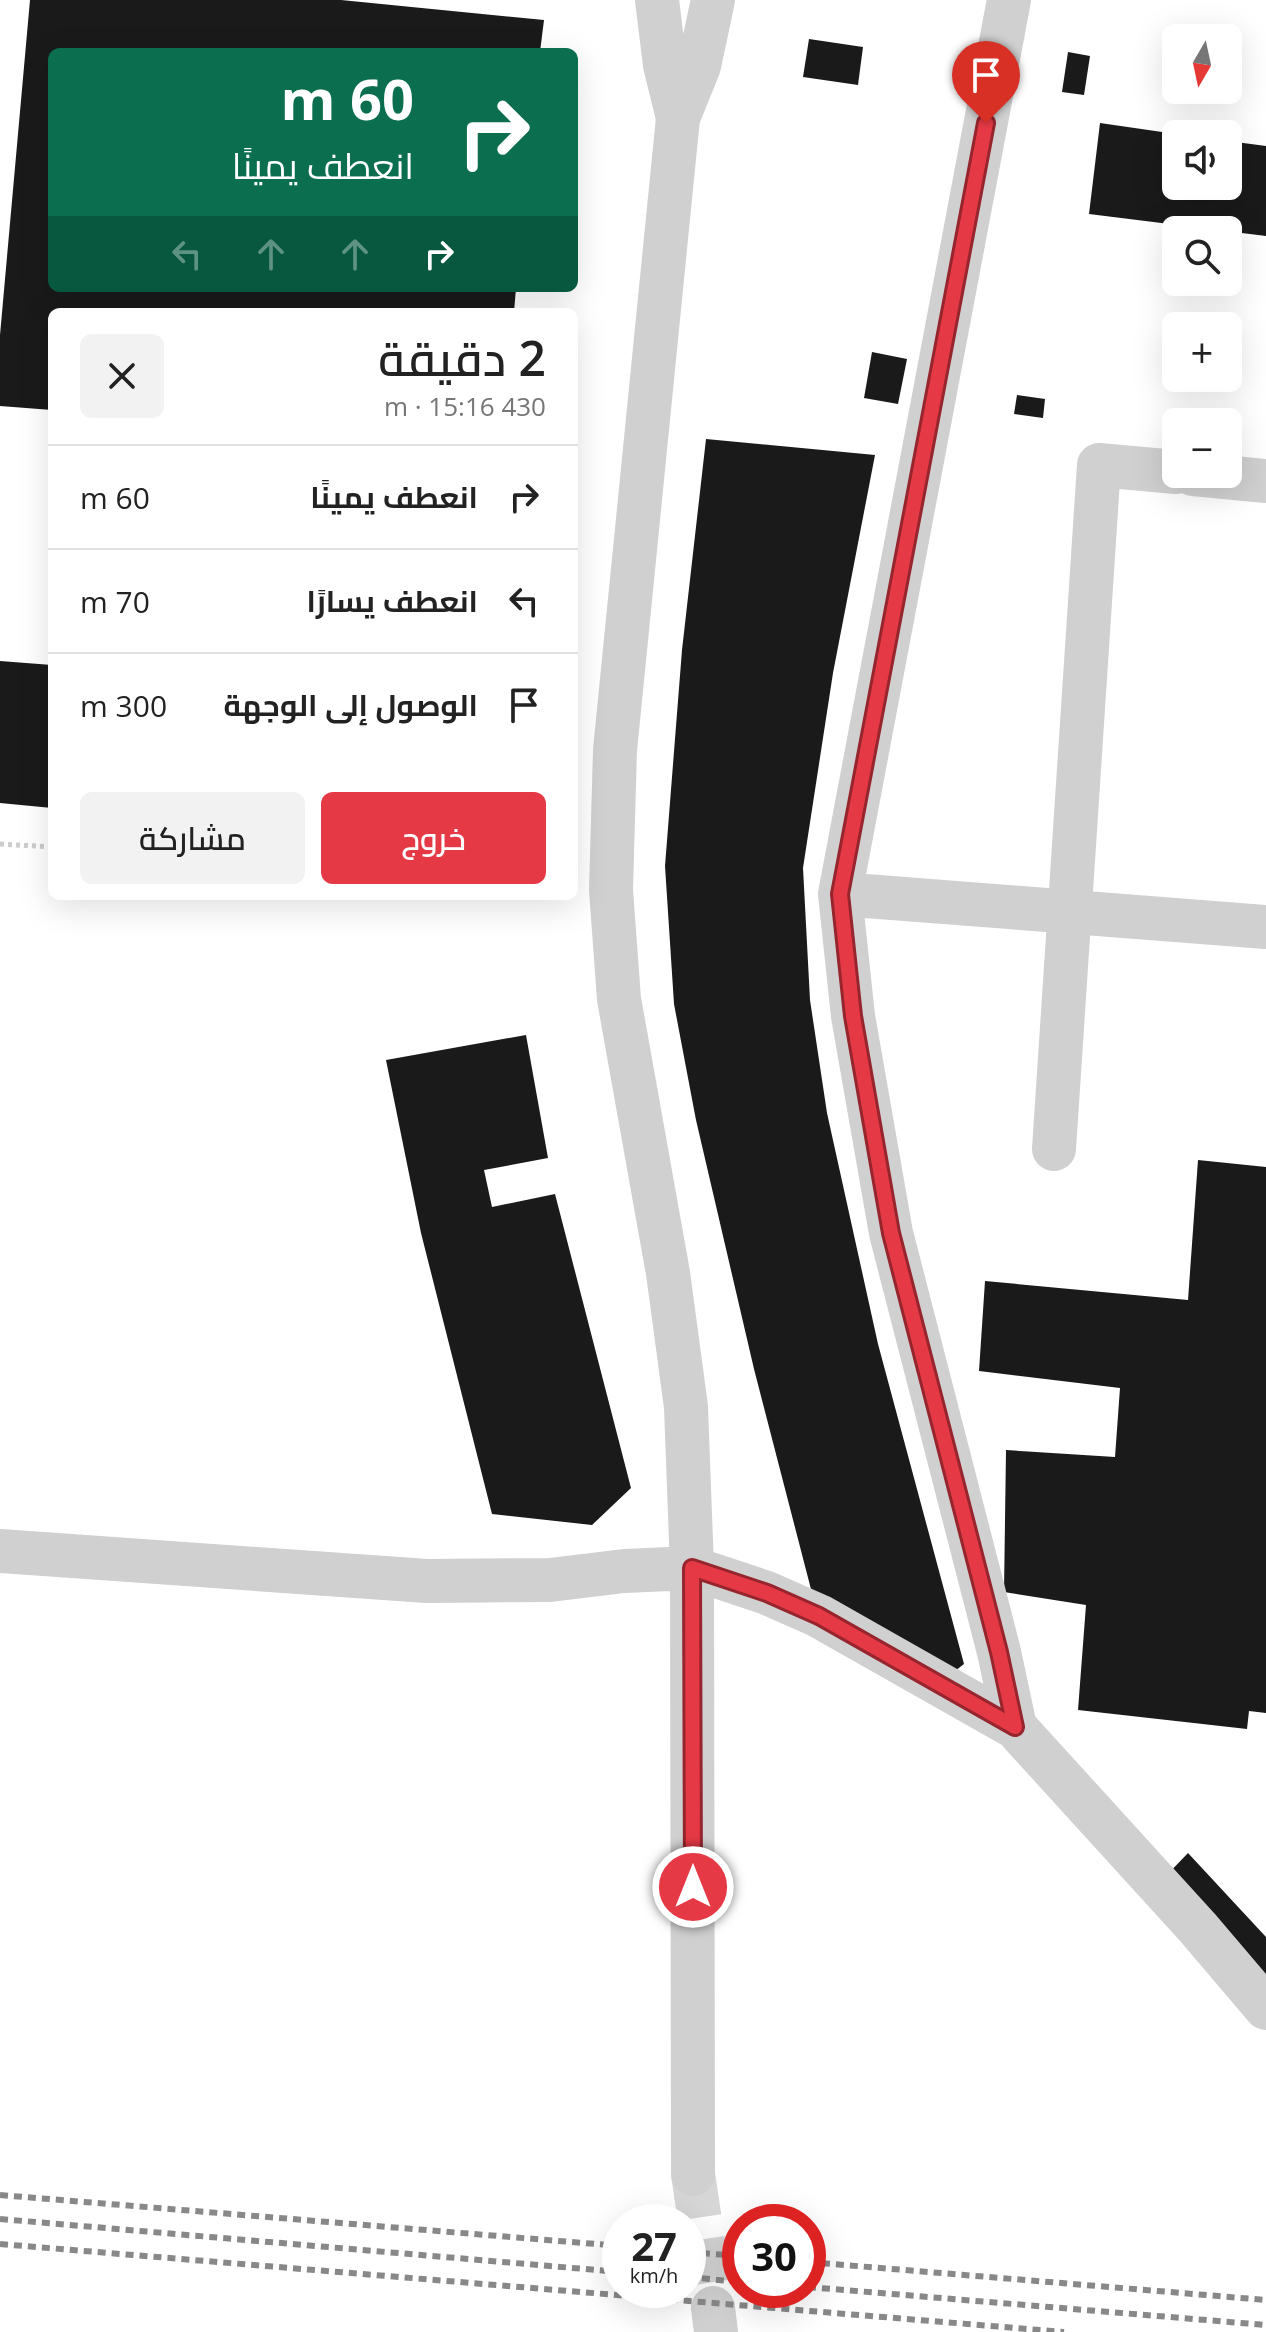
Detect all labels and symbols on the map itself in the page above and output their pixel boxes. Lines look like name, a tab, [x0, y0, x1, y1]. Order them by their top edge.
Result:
north arrow	[1162, 24, 1242, 104]
pin	[952, 41, 1020, 123]
position arrow	[651, 1845, 735, 1929]
speed limit sign: 30	[722, 2204, 826, 2308]

